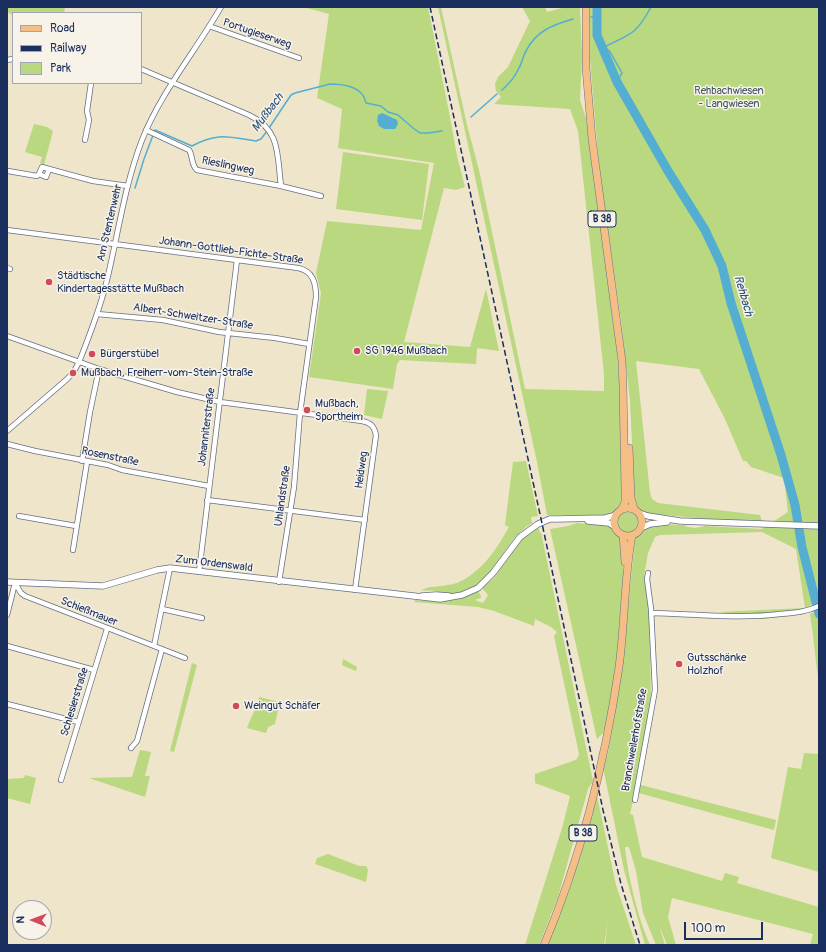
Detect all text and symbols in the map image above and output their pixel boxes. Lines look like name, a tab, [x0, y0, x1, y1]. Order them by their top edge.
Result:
legend	[12, 12, 142, 84]
street label: Portugieserweg	[221, 16, 293, 52]
text: Road	[50, 21, 75, 36]
text: Railway	[50, 41, 86, 56]
text: Park	[50, 61, 71, 76]
park label: Rehbachwiesen - Langwiesen	[694, 84, 764, 110]
water label: Mußbach	[249, 91, 287, 135]
street label: Rieslingweg	[201, 154, 255, 178]
street label: Am Stentenwehr	[95, 183, 125, 263]
road number: B 38	[588, 211, 616, 227]
street label: Johann-Gottlieb-Fichte-Straße	[158, 234, 304, 268]
place label: Städtische Kindertagesstätte Mußbach	[57, 269, 184, 295]
water label: Rehbach	[730, 274, 756, 318]
marker: Städtische Kindertagesstätte Mußbach	[44, 277, 54, 287]
street label: Albert-Schweitzer-Straße	[132, 301, 254, 333]
place label: SG 1946 Mußbach	[365, 344, 447, 358]
marker: SG 1946 Mußbach	[352, 346, 362, 356]
place label: Bürgerstübel	[100, 347, 159, 361]
marker: Bürgerstübel	[87, 349, 97, 359]
place label: Mußbach, Freiherr-vom-Stein-Straße	[81, 366, 253, 380]
marker: Mußbach, Freiherr-vom-Stein-Straße	[68, 368, 78, 378]
street label: Johanniterstraße	[196, 387, 218, 467]
place label: Mußbach, Sportheim	[315, 397, 363, 423]
marker: Mußbach, Sportheim	[302, 405, 312, 415]
street label: Rosenstraße	[80, 444, 140, 470]
street label: Heidweg	[353, 450, 371, 490]
street label: Uhlandstraße	[272, 465, 294, 527]
street label: Zum Ordenswald	[175, 553, 253, 575]
street label: Schießmauer	[59, 595, 119, 629]
place label: Gutsschänke Holzhof	[687, 651, 746, 677]
marker: Gutsschänke Holzhof	[674, 659, 684, 669]
street label: Schlesierstraße	[58, 666, 92, 738]
street label: Branchweilerhofstraße	[619, 688, 651, 792]
place label: Weingut Schäfer	[244, 699, 320, 713]
marker: Weingut Schäfer	[231, 701, 241, 711]
road number: B 38	[569, 825, 597, 841]
north arrow	[12, 900, 52, 940]
scale bar	[686, 914, 765, 940]
text: N	[14, 916, 27, 924]
text: 100 m	[691, 921, 725, 936]

